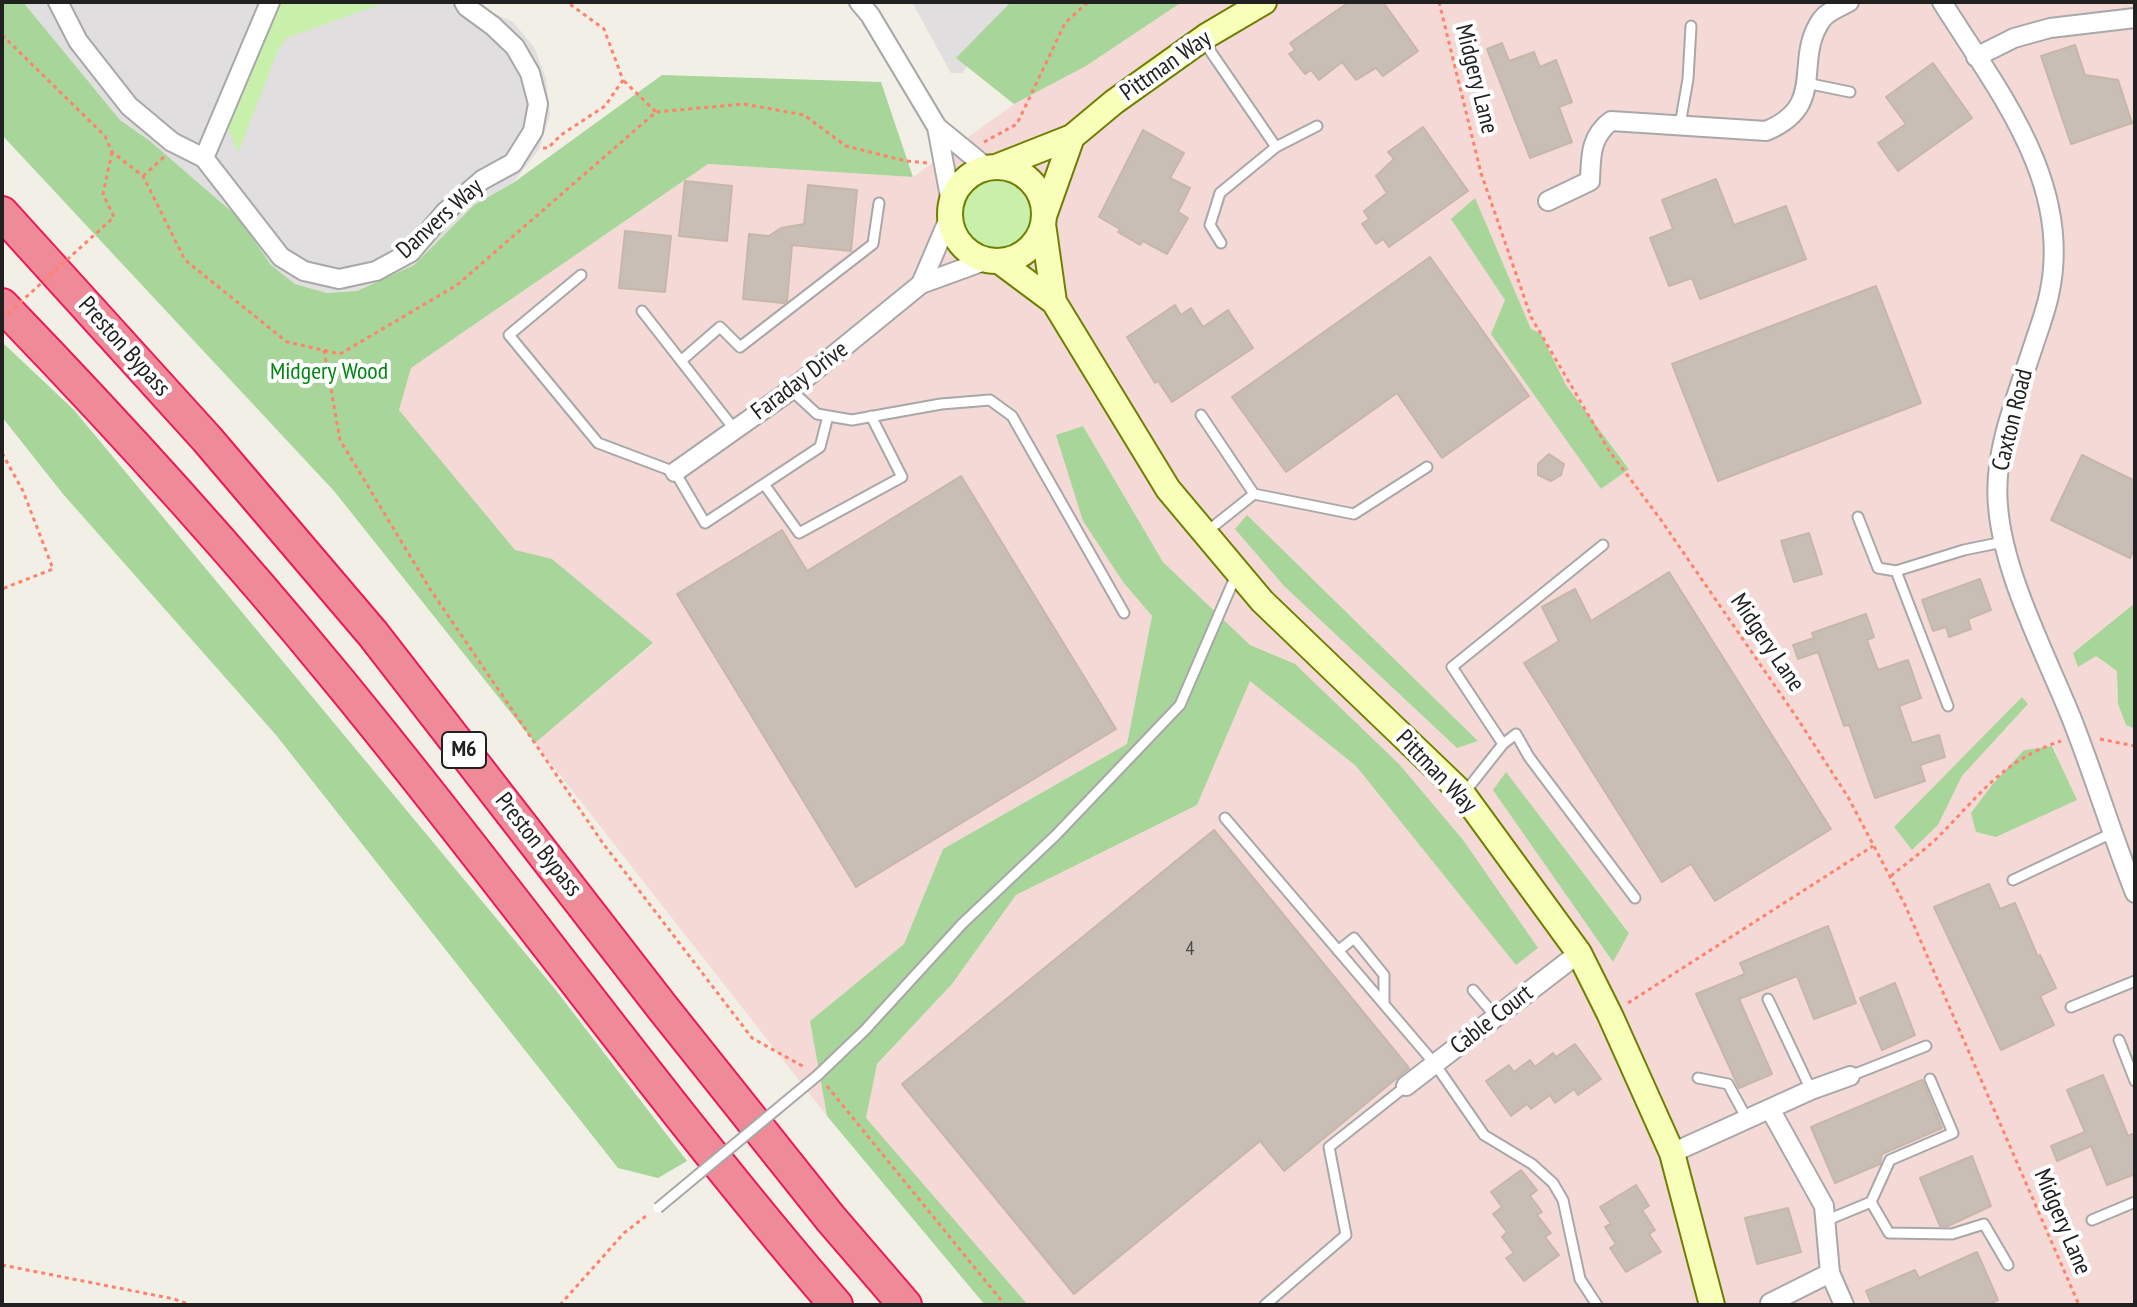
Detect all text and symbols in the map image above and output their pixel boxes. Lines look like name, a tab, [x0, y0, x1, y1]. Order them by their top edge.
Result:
street label: Midgery Lane	[1449, 21, 1503, 137]
street label: Pittman Way	[1115, 24, 1217, 108]
street label: Danvers Way	[391, 173, 489, 265]
street label: Preston Bypass	[72, 291, 176, 403]
street label: Faraday Drive	[746, 335, 854, 427]
park label: Midgery Wood	[270, 358, 388, 386]
street label: Caxton Road	[1987, 366, 2039, 474]
street label: Midgery Lane	[1724, 589, 1810, 697]
street label: Pittman Way	[1390, 725, 1482, 819]
road number: M6	[442, 732, 486, 768]
street label: Preston Bypass	[489, 787, 587, 903]
house number: 4	[1186, 937, 1194, 961]
street label: Cable Court	[1445, 979, 1539, 1061]
street label: Midgery Lane	[2027, 1165, 2097, 1279]

